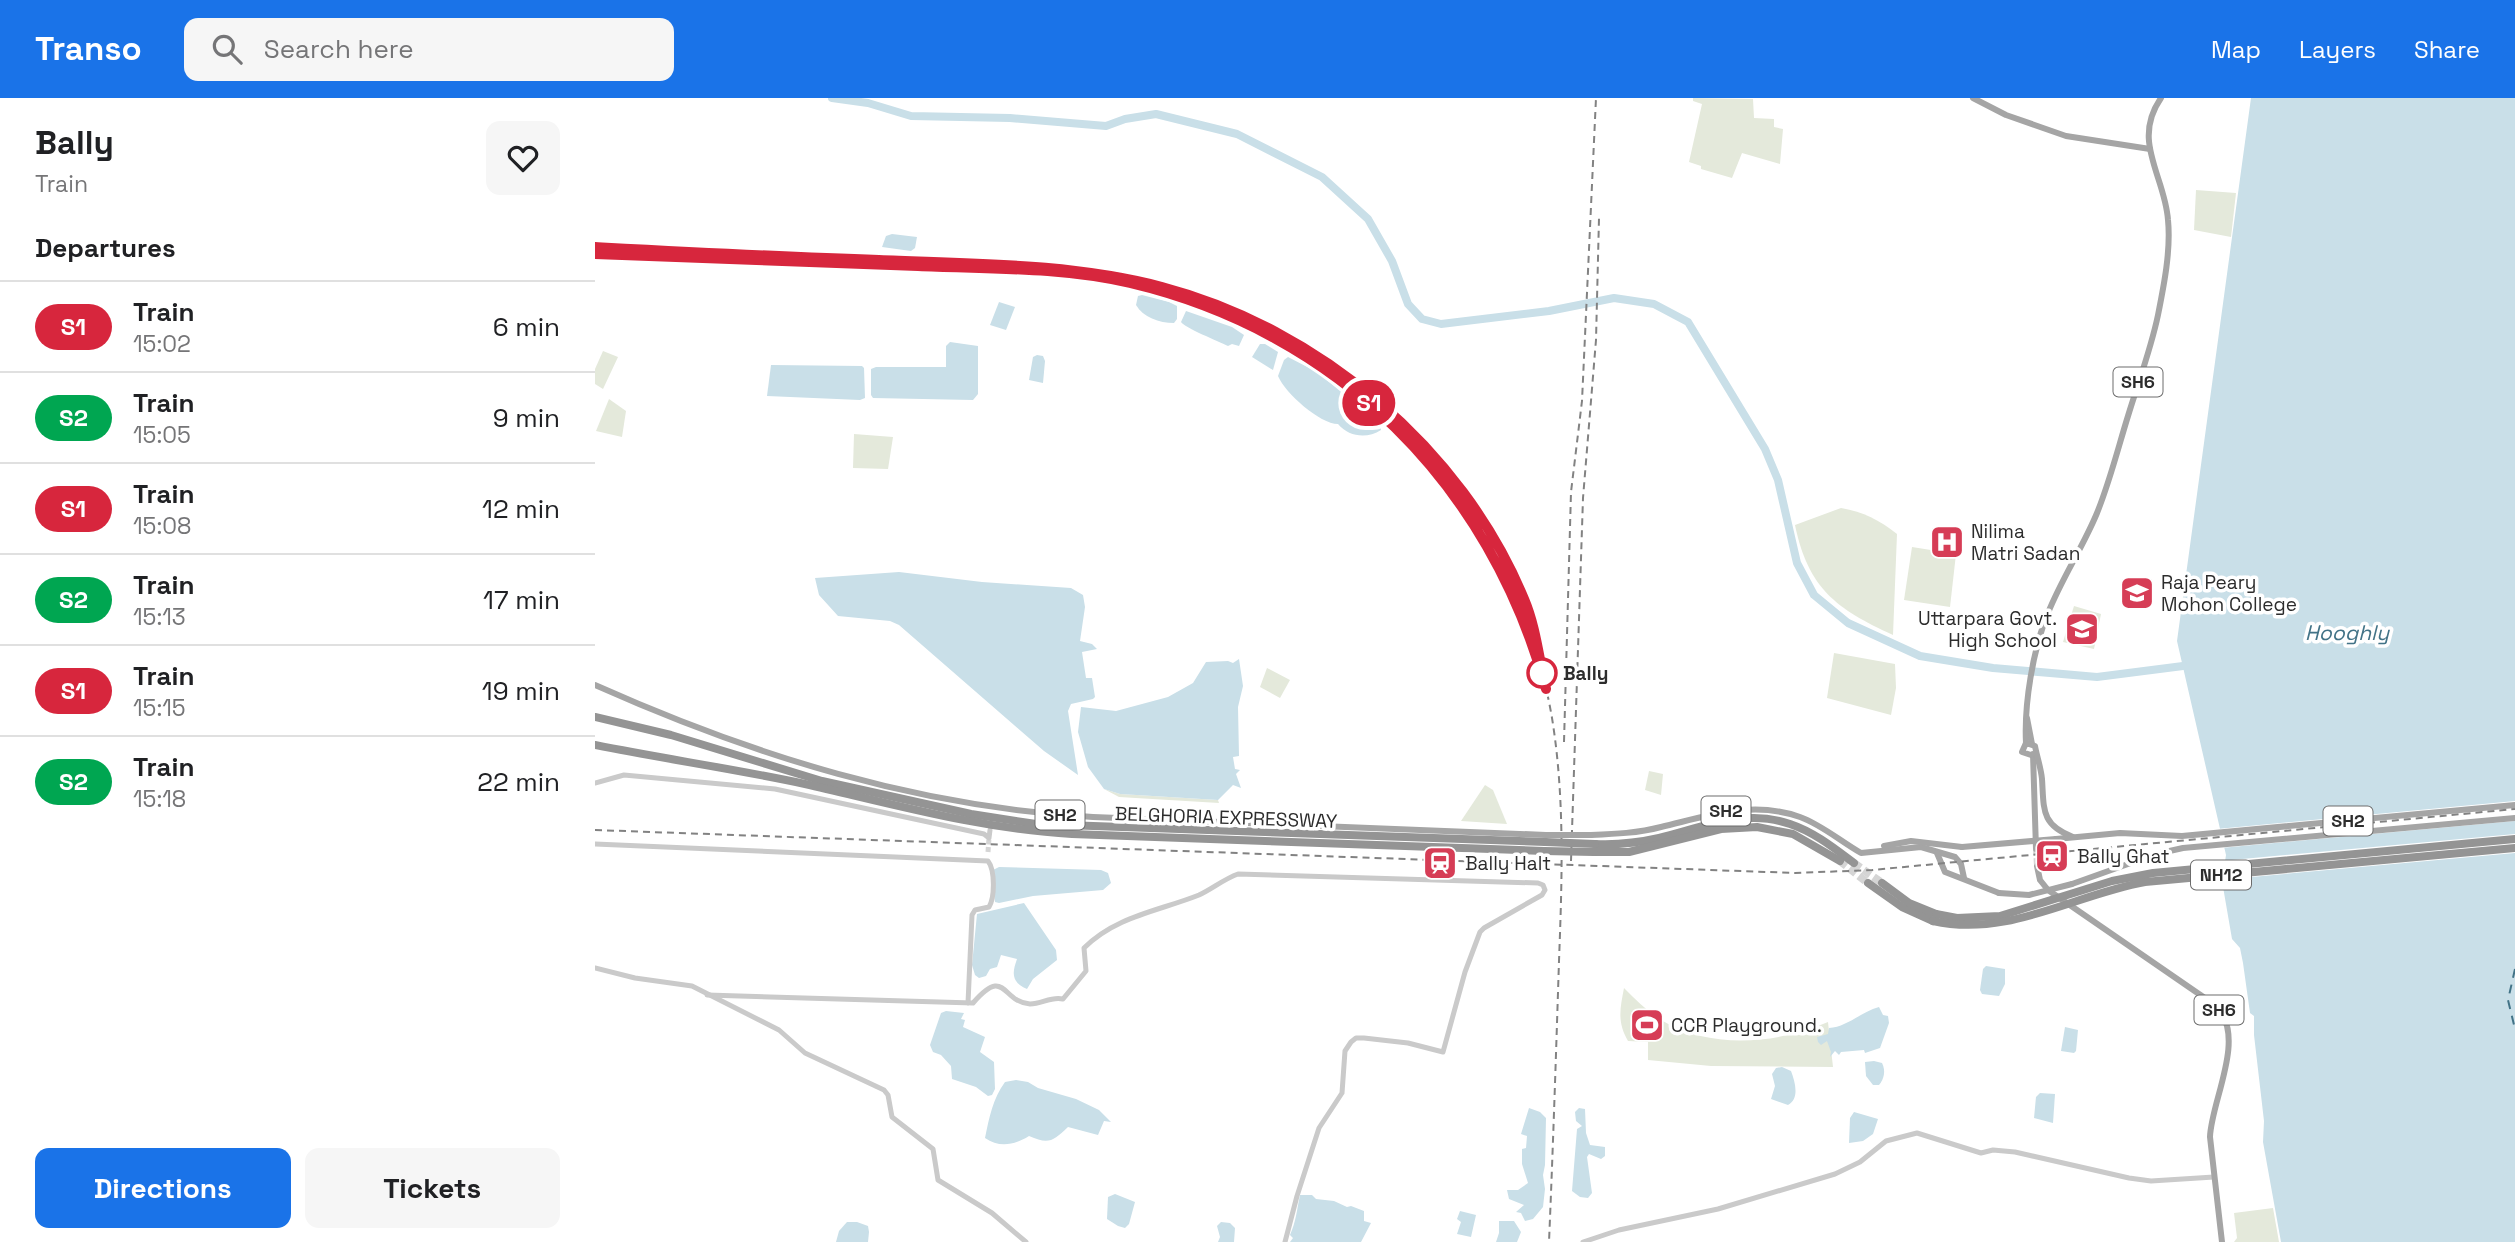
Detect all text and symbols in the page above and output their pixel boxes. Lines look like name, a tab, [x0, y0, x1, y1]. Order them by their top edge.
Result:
search box	[184, 18, 674, 81]
text: Transo	[35, 28, 142, 70]
icon: search	[208, 30, 246, 68]
text: Search here	[264, 32, 414, 66]
text: Map	[2211, 34, 2261, 65]
text: Layers	[2299, 34, 2376, 65]
text: Share	[2414, 34, 2480, 65]
button: heart	[486, 121, 560, 195]
text: Bally	[35, 122, 114, 164]
text: Train	[35, 169, 88, 199]
text: Departures	[35, 231, 176, 265]
text: Train	[133, 295, 194, 329]
text: 6 min	[493, 310, 560, 344]
text: S1	[61, 311, 86, 342]
text: 15:02	[133, 329, 191, 359]
road number: SH6	[2113, 368, 2163, 396]
line badge: S1	[1337, 380, 1401, 426]
text: Train	[133, 386, 194, 420]
text: S1	[1356, 387, 1382, 418]
text: 9 min	[493, 401, 560, 435]
text: S2	[59, 402, 88, 433]
text: 15:05	[133, 420, 191, 450]
text: Train	[133, 477, 194, 511]
text: 12 min	[482, 492, 560, 526]
text: S1	[61, 493, 86, 524]
text: 15:08	[133, 511, 191, 541]
place label: Nilima Matri Sadan	[1971, 519, 2080, 566]
hospital icon: Nilima Matri Sadan	[1928, 523, 1966, 561]
text: Train	[133, 568, 194, 602]
place label: Raja Peary Mohon College	[2161, 570, 2297, 617]
school or university icon: Raja Peary Mohon College	[2118, 574, 2156, 612]
text: 17 min	[483, 583, 560, 617]
text: S2	[59, 584, 88, 615]
text: 15:13	[133, 602, 186, 632]
place label: Uttarpara Govt. High School	[1918, 606, 2057, 653]
school or university icon: Uttarpara Govt. High School	[2063, 610, 2101, 648]
water label: Hooghly	[2305, 619, 2390, 646]
marker: Bally	[1527, 658, 1557, 688]
text: Train	[133, 659, 194, 693]
place label: Bally	[1563, 661, 1608, 686]
text: 19 min	[482, 674, 560, 708]
text: S1	[61, 675, 86, 706]
text: 15:15	[133, 693, 186, 723]
text: Train	[133, 750, 194, 784]
text: 22 min	[477, 765, 560, 799]
text: S2	[59, 766, 88, 797]
text: 15:18	[133, 784, 186, 814]
road number: SH2	[1701, 796, 1751, 826]
road number: SH2	[1035, 800, 1085, 830]
street label: BELGHORIA EXPRESSWAY	[1114, 801, 1338, 834]
road number: SH2	[2323, 806, 2373, 836]
station icon: Bally Ghat	[2033, 837, 2071, 875]
station icon: Bally Halt	[1421, 844, 1459, 882]
place label: Bally Ghat	[2077, 844, 2170, 869]
place label: Bally Halt	[1465, 851, 1551, 876]
road number: NH12	[2191, 860, 2251, 890]
road number: SH6	[2195, 995, 2243, 1024]
sports icon: CCR Playground.	[1628, 1006, 1666, 1044]
place label: CCR Playground.	[1671, 1013, 1822, 1038]
button: Directions	[35, 1148, 291, 1228]
button: Tickets	[305, 1148, 560, 1228]

